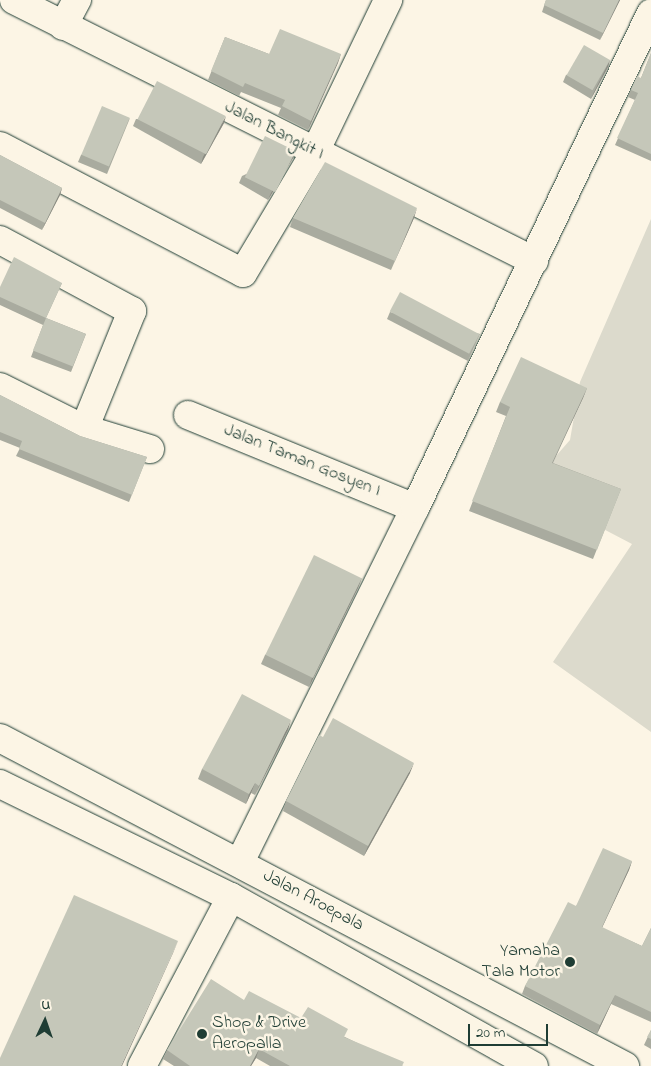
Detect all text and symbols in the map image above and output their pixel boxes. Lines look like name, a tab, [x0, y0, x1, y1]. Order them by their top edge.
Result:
street label: Jalan Bangkit I	[221, 97, 327, 165]
street label: Jalan Taman Gosyen I	[220, 420, 384, 502]
street label: Jalan Aroepala	[259, 865, 367, 937]
place label: Yamaha Tala Motor	[481, 941, 560, 984]
marker: Yamaha Tala Motor	[564, 956, 576, 968]
text: U	[41, 995, 51, 1016]
north arrow	[20, 996, 70, 1046]
place label: Shop & Drive Aeropalla	[212, 1013, 306, 1056]
scale bar	[471, 1014, 551, 1046]
text: 20 m	[476, 1022, 505, 1044]
marker: Shop & Drive Aeropalla	[196, 1028, 208, 1040]

